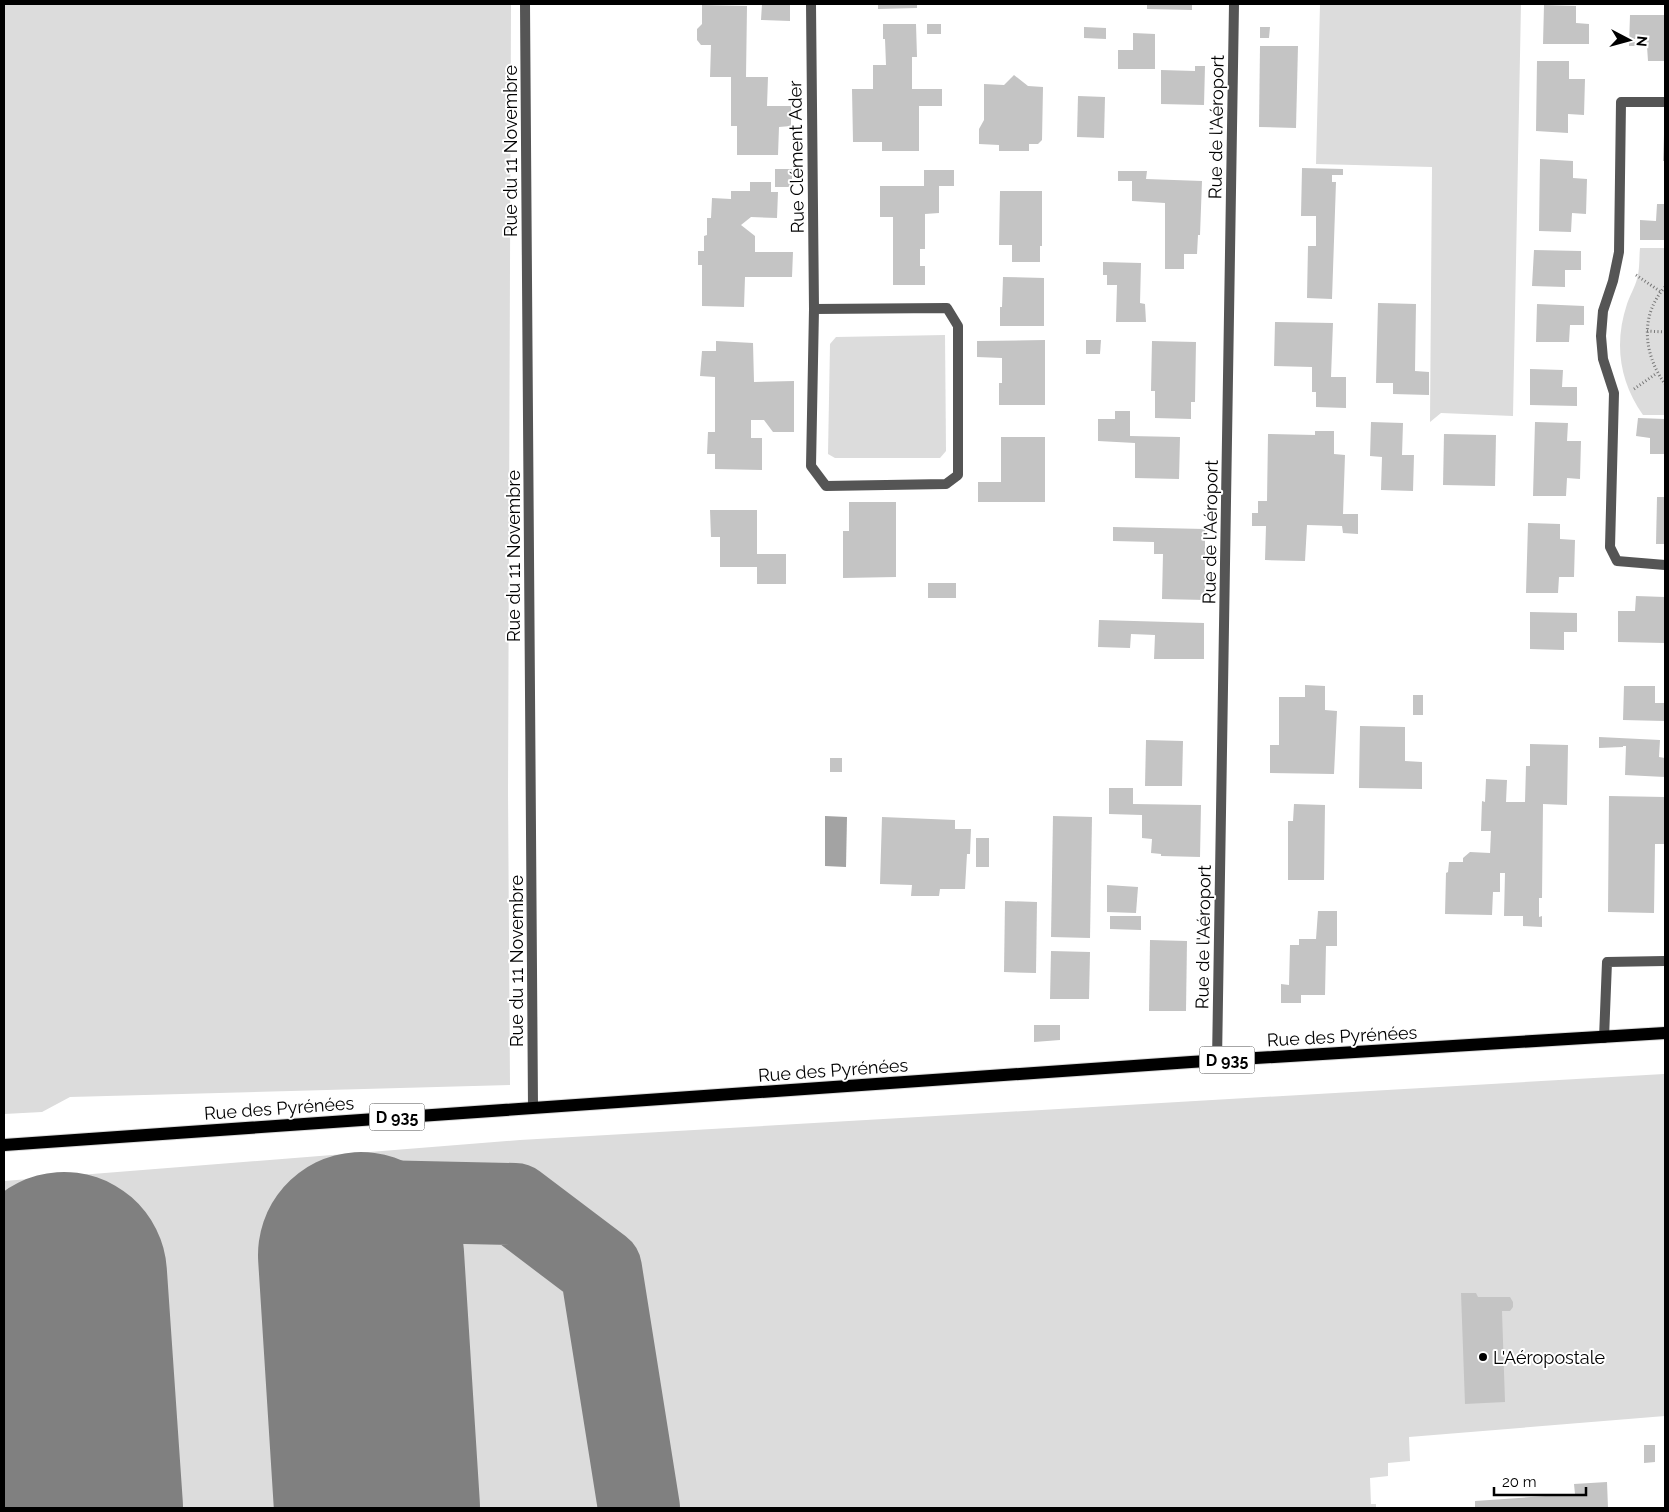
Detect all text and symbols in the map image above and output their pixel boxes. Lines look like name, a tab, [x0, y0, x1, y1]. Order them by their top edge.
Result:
north arrow	[1604, 15, 1654, 65]
text: N	[1633, 35, 1650, 48]
street label: Rue de l'Aéroport	[1204, 55, 1228, 199]
street label: Rue du 11 Novembre	[500, 65, 521, 237]
street label: Rue Clément Ader	[784, 80, 808, 234]
street label: Rue de l'Aéroport	[1198, 460, 1222, 604]
street label: Rue du 11 Novembre	[503, 470, 524, 642]
street label: Rue de l'Aéroport	[1191, 865, 1215, 1009]
street label: Rue du 11 Novembre	[506, 875, 527, 1047]
street label: Rue des Pyrénées	[1266, 1022, 1418, 1050]
road number: D 935	[1200, 1046, 1254, 1074]
street label: Rue des Pyrénées	[757, 1054, 909, 1086]
street label: Rue des Pyrénées	[203, 1092, 355, 1124]
road number: D 935	[370, 1104, 424, 1130]
place label: L'Aéropostale	[1493, 1347, 1606, 1368]
marker: L'Aéropostale	[1477, 1351, 1489, 1363]
scale bar	[1494, 1464, 1586, 1496]
text: 20 m	[1502, 1473, 1537, 1491]

